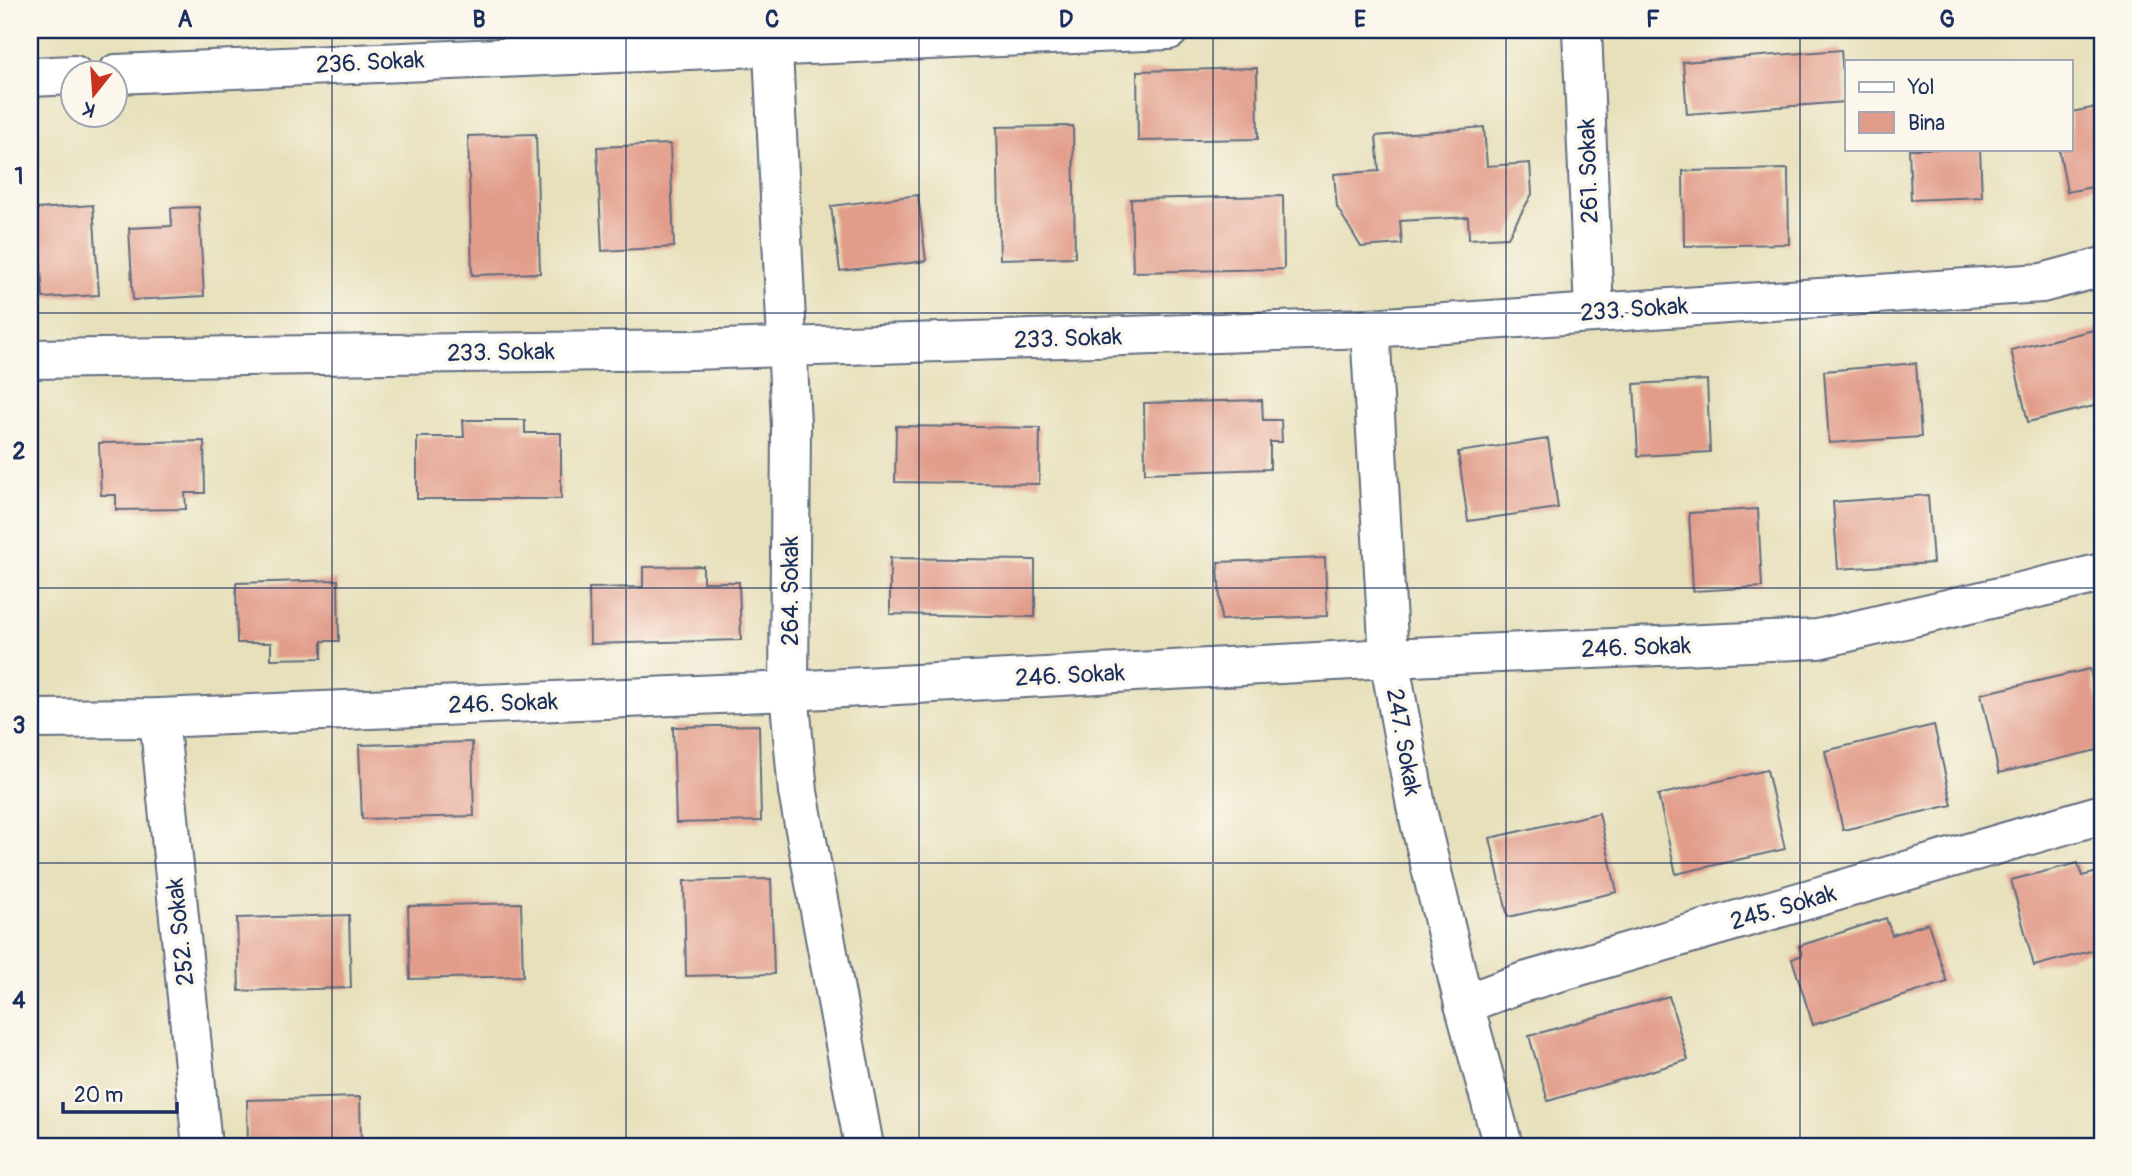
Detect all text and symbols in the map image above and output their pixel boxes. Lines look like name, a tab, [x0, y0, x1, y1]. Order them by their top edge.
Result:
text: A	[178, 5, 193, 34]
text: B	[472, 5, 486, 34]
text: C	[765, 5, 779, 34]
text: D	[1059, 5, 1073, 34]
text: E	[1354, 5, 1366, 34]
text: F	[1646, 5, 1660, 34]
text: G	[1939, 5, 1955, 34]
street label: 236. Sokak	[315, 45, 425, 80]
north arrow	[60, 60, 130, 130]
legend	[1845, 60, 2072, 150]
text: Yol	[1907, 74, 1935, 101]
text: K	[80, 96, 98, 122]
text: Bina	[1908, 110, 1945, 137]
street label: 261. Sokak	[1572, 118, 1605, 224]
text: 1	[15, 162, 24, 191]
street label: 233. Sokak	[1579, 291, 1689, 328]
street label: 233. Sokak	[1014, 322, 1122, 355]
street label: 233. Sokak	[447, 337, 555, 368]
text: 2	[13, 437, 26, 466]
street label: 264. Sokak	[776, 536, 805, 646]
street label: 246. Sokak	[1581, 631, 1691, 664]
street label: 246. Sokak	[1014, 658, 1126, 693]
street label: 247. Sokak	[1380, 686, 1427, 798]
street label: 246. Sokak	[448, 687, 558, 720]
text: 3	[13, 711, 25, 740]
street label: 252. Sokak	[160, 877, 201, 987]
street label: 245. Sokak	[1727, 879, 1839, 936]
text: 4	[12, 986, 26, 1015]
scale bar	[63, 1071, 177, 1115]
text: 20 m	[74, 1082, 123, 1109]

